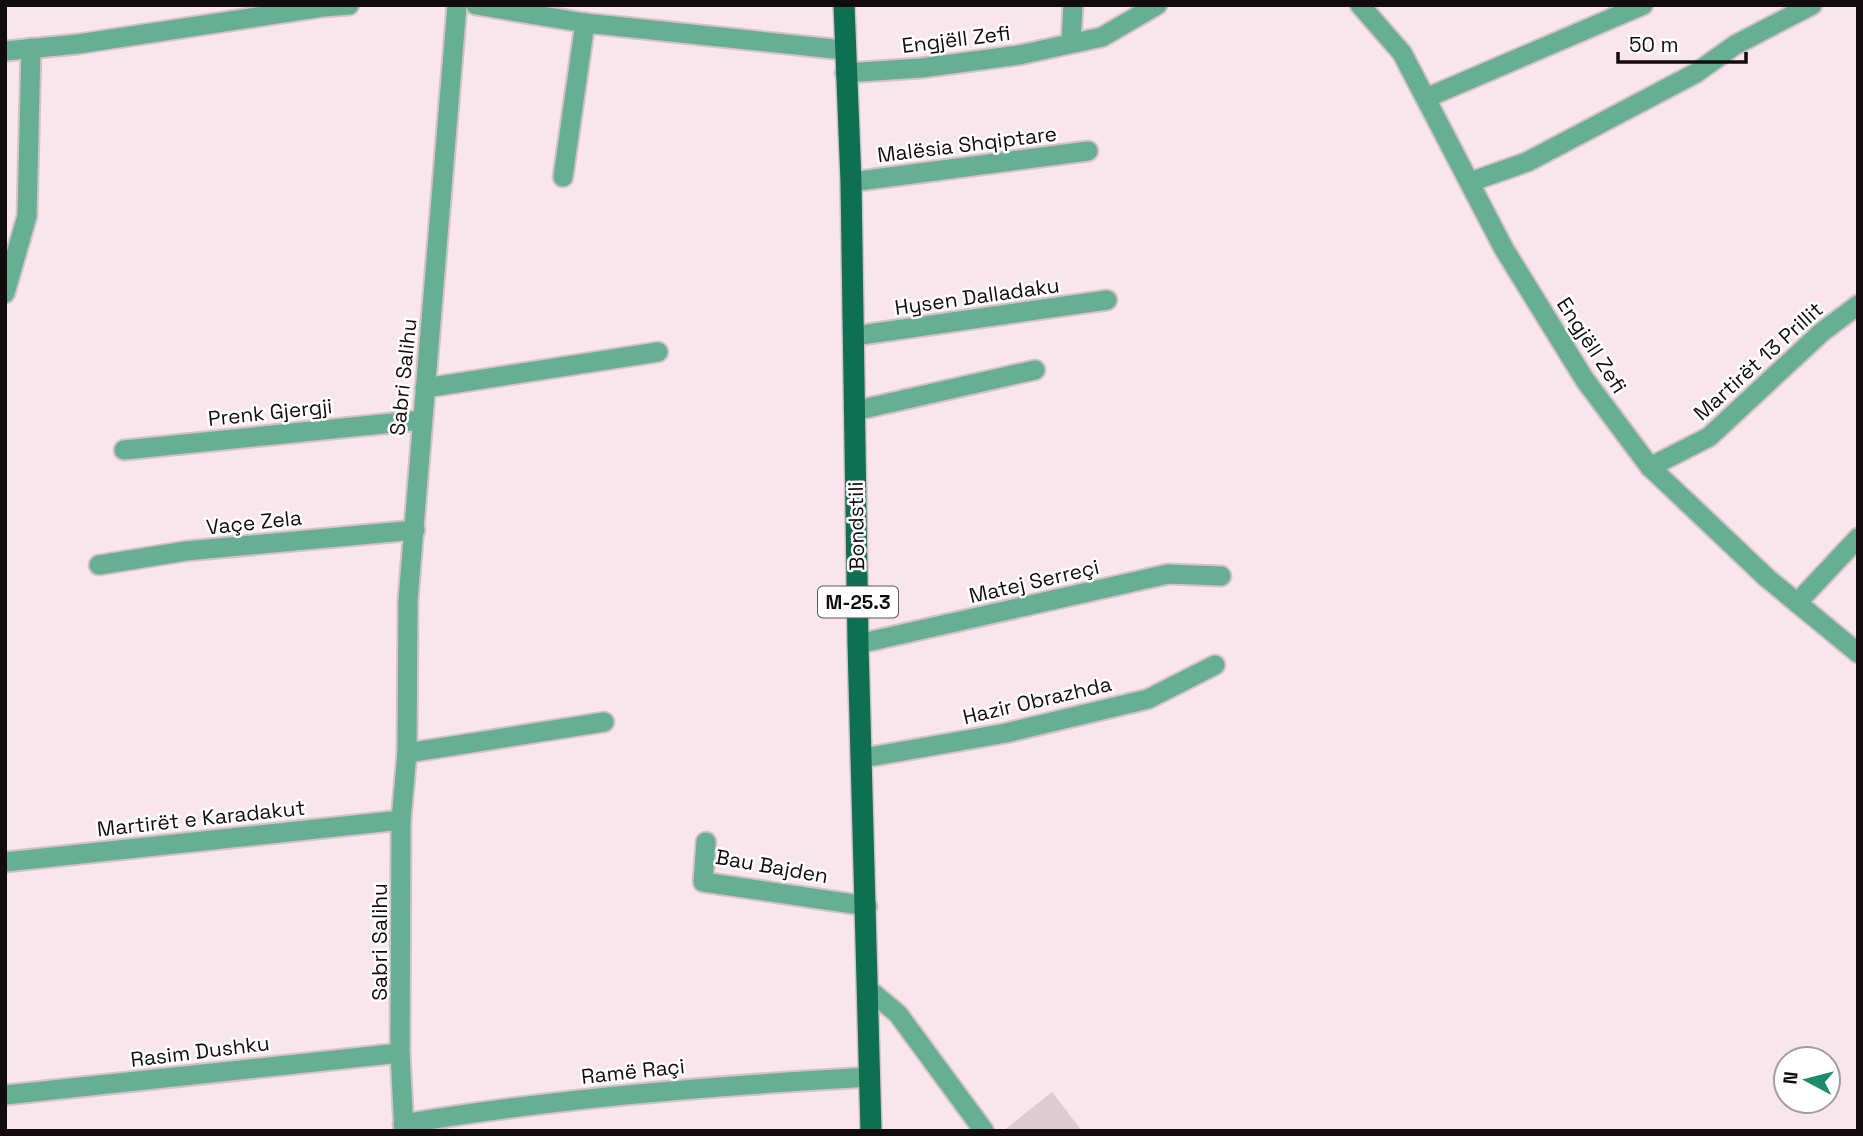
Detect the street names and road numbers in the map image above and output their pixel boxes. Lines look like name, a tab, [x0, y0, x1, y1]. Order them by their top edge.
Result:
street label: Engjëll Zefi	[900, 19, 1012, 59]
street label: Malësia Shqiptare	[876, 120, 1058, 168]
street label: Hysen Dalladaku	[893, 271, 1061, 321]
street label: Engjëll Zefi	[1551, 292, 1633, 398]
street label: Martirët 13 Prillit	[1688, 296, 1828, 426]
street label: Sabri Salihu	[383, 317, 423, 437]
street label: Prenk Gjergji	[206, 392, 334, 432]
street label: Bondstili	[842, 481, 870, 571]
street label: Vaçe Zela	[205, 504, 303, 540]
street label: Matej Serreçi	[966, 553, 1102, 609]
road number: M-25.3	[818, 586, 898, 618]
street label: Hazir Obrazhda	[960, 670, 1114, 730]
street label: Martirët e Karadakut	[96, 794, 306, 842]
street label: Bau Bajden	[714, 843, 830, 889]
street label: Sabri Salihu	[366, 883, 393, 1001]
street label: Rasim Dushku	[129, 1029, 271, 1073]
street label: Ramë Raçi	[580, 1052, 686, 1090]

